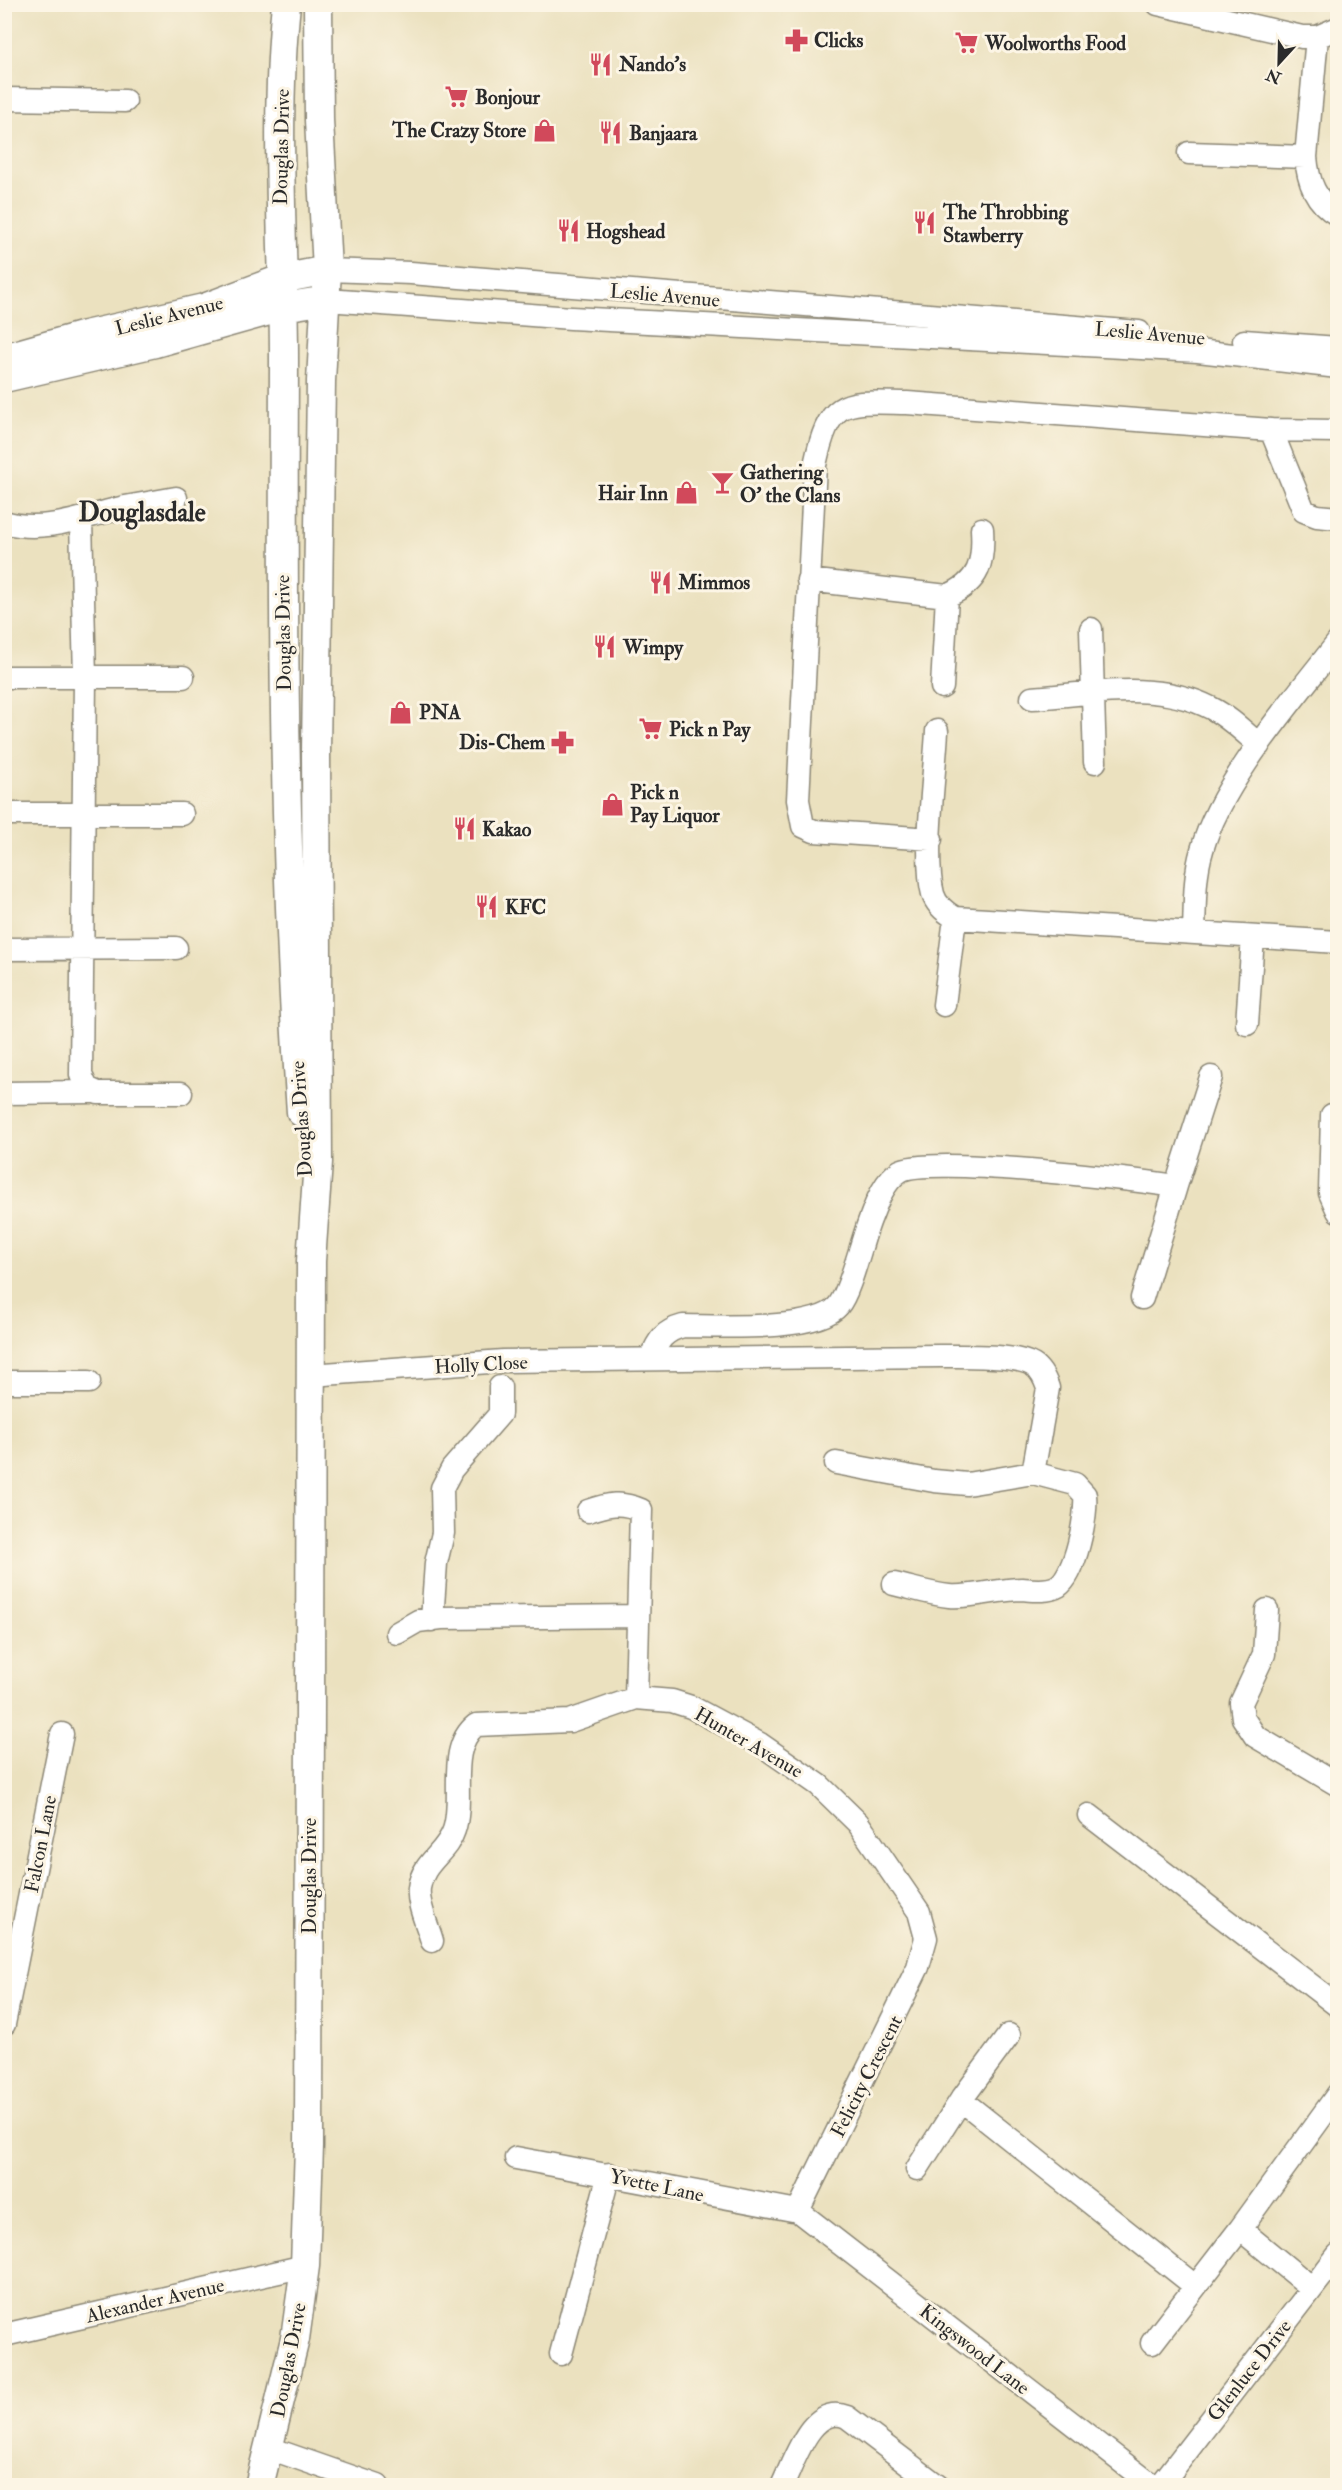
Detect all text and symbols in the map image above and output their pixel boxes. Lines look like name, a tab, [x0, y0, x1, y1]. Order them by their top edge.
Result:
pharmacy icon: Clicks	[783, 27, 809, 53]
place label: Clicks	[814, 28, 863, 53]
supermarket icon: Woolworths Food	[954, 30, 980, 56]
place label: Woolworths Food	[984, 31, 1126, 56]
north arrow	[1249, 33, 1309, 93]
restaurant icon: Nando's	[588, 51, 614, 77]
place label: Nando's	[618, 52, 686, 77]
text: N	[1263, 64, 1285, 88]
supermarket icon: Bonjour	[444, 84, 470, 110]
place label: Bonjour	[475, 85, 541, 110]
street label: Douglas Drive	[268, 89, 295, 205]
shop icon: The Crazy Store	[531, 117, 557, 143]
place label: The Crazy Store	[391, 118, 527, 144]
restaurant icon: Banjaara	[598, 120, 624, 146]
place label: Banjaara	[629, 121, 698, 146]
place label: The Throbbing Stawberry	[942, 200, 1069, 249]
restaurant icon: The Throbbing Stawberry	[912, 210, 938, 236]
restaurant icon: Hogshead	[555, 218, 581, 244]
place label: Hogshead	[586, 219, 665, 245]
street label: Leslie Avenue	[609, 278, 721, 313]
street label: Leslie Avenue	[112, 290, 226, 341]
street label: Leslie Avenue	[1094, 316, 1206, 351]
place label: Gathering O' the Clans	[740, 460, 840, 508]
bar icon: Gathering O' the Clans	[709, 470, 735, 496]
shop icon: Hair Inn	[673, 480, 699, 506]
place label: Hair Inn	[598, 481, 669, 506]
district label: Douglasdale	[78, 497, 206, 530]
restaurant icon: Mimmos	[647, 569, 673, 595]
place label: Mimmos	[677, 570, 750, 595]
street label: Douglas Drive	[270, 575, 297, 691]
restaurant icon: Wimpy	[592, 634, 618, 660]
place label: Wimpy	[622, 635, 684, 661]
shop icon: PNA	[388, 699, 414, 725]
place label: PNA	[419, 700, 461, 725]
supermarket icon: Pick n Pay	[638, 716, 664, 742]
place label: Pick n Pay	[669, 717, 751, 743]
pharmacy icon: Dis-Chem	[550, 729, 576, 755]
place label: Dis-Chem	[459, 730, 545, 755]
place label: Pick n Pay Liquor	[630, 780, 720, 829]
shop icon: Pick n Pay Liquor	[599, 791, 625, 817]
restaurant icon: Kakao	[451, 816, 477, 842]
place label: Kakao	[482, 817, 532, 842]
restaurant icon: KFC	[474, 894, 500, 920]
place label: KFC	[505, 895, 546, 920]
street label: Douglas Drive	[285, 1060, 318, 1178]
street label: Holly Close	[434, 1350, 528, 1379]
street label: Hunter Avenue	[690, 1701, 807, 1784]
street label: Falcon Lane	[19, 1793, 62, 1895]
street label: Douglas Drive	[297, 1818, 322, 1934]
street label: Felicity Crescent	[825, 2011, 908, 2141]
street label: Yvette Lane	[608, 2163, 706, 2208]
street label: Alexander Avenue	[83, 2272, 227, 2329]
street label: Kingswood Lane	[915, 2299, 1035, 2400]
street label: Douglas Drive	[265, 2301, 312, 2420]
street label: Glenluce Drive	[1202, 2314, 1297, 2426]

